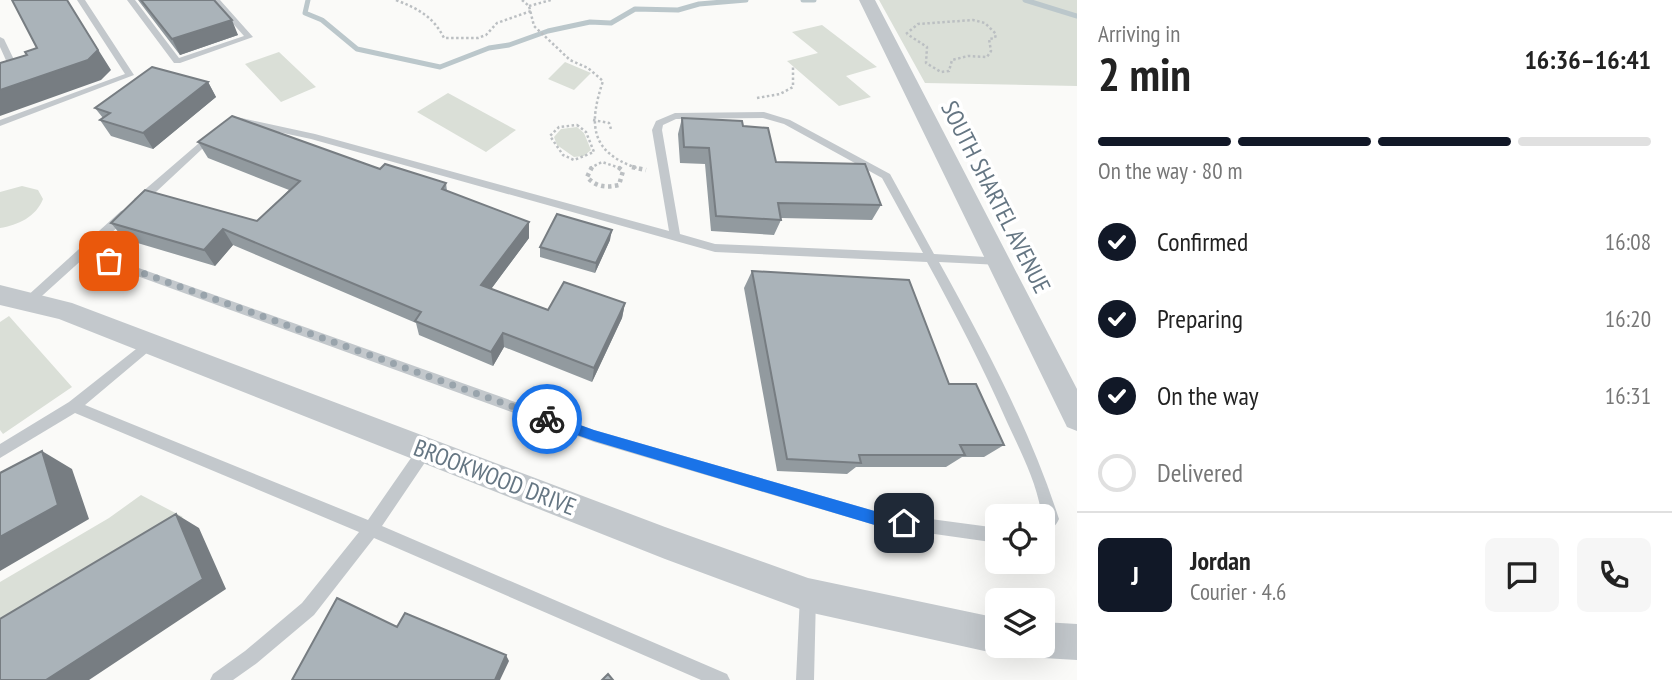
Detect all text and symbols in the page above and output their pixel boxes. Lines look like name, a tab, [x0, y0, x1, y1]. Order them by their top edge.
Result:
text: Arriving in	[1098, 19, 1180, 48]
text: 16:36–16:41	[1524, 43, 1651, 76]
text: 2 min	[1098, 44, 1191, 104]
street label: SOUTH SHARTEL AVENUE	[934, 96, 1058, 298]
text: On the way · 80 m	[1098, 156, 1242, 185]
icon: check	[1098, 223, 1136, 261]
text: Confirmed	[1157, 225, 1248, 258]
text: 16:08	[1605, 227, 1651, 256]
pin	[79, 231, 139, 291]
icon: bag	[90, 242, 128, 280]
icon: check	[1098, 300, 1136, 338]
text: Preparing	[1157, 302, 1243, 335]
text: 16:20	[1605, 304, 1651, 333]
icon: check	[1098, 377, 1136, 415]
text: On the way	[1157, 379, 1259, 412]
text: 16:31	[1605, 381, 1651, 410]
courier	[512, 384, 582, 454]
icon: bike	[528, 400, 566, 438]
street label: BROOKWOOD DRIVE	[410, 432, 580, 522]
text: Delivered	[1157, 456, 1243, 489]
pin	[874, 493, 934, 553]
icon: home	[885, 504, 923, 542]
map controls	[985, 504, 1055, 658]
button: locate	[985, 504, 1055, 574]
button: chat	[1485, 538, 1559, 612]
button: phone	[1577, 538, 1651, 612]
text: Jordan	[1190, 544, 1251, 577]
text: J	[1131, 559, 1139, 592]
text: Courier · 4.6	[1190, 577, 1286, 606]
button: layers	[985, 588, 1055, 658]

